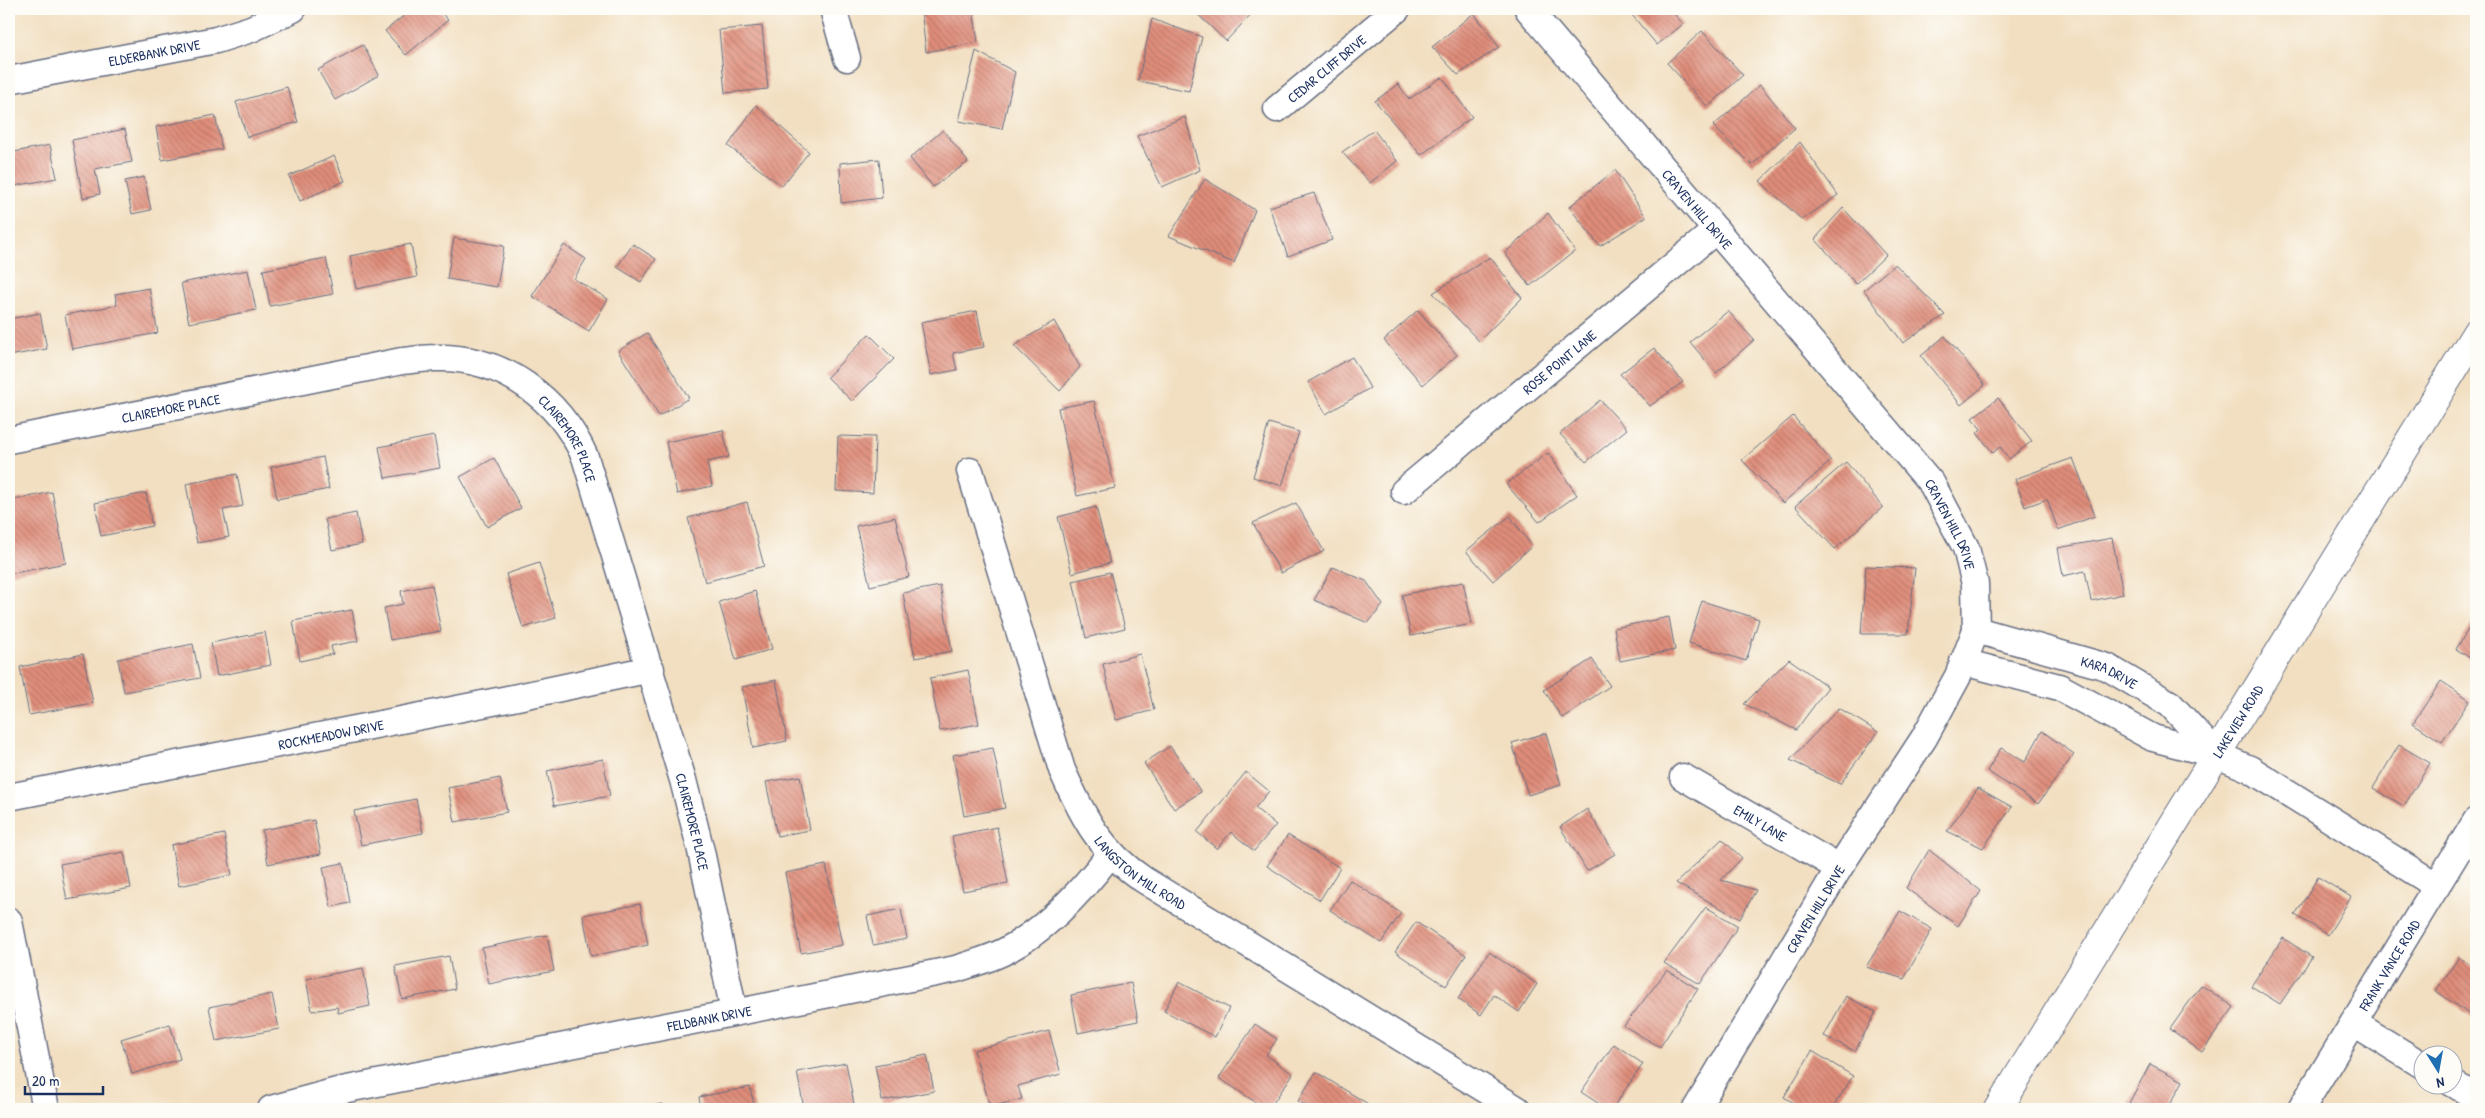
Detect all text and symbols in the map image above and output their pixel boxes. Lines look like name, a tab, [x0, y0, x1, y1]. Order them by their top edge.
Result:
street label: CEDAR CLIFF DRIVE	[1283, 30, 1370, 106]
street label: ELDERBANK DRIVE	[107, 34, 202, 70]
street label: CRAVEN HILL DRIVE	[1658, 164, 1737, 253]
street label: ROSE POINT LANE	[1518, 325, 1600, 398]
street label: CLAIREMORE PLACE	[120, 388, 222, 427]
street label: CLAIREMORE PLACE	[535, 390, 601, 484]
street label: CRAVEN HILL DRIVE	[1921, 474, 1980, 571]
street label: KARA DRIVE	[2079, 651, 2141, 693]
street label: LAKEVIEW ROAD	[2207, 680, 2267, 761]
street label: ROCKMEADOW DRIVE	[276, 714, 385, 753]
street label: CLAIREMORE PLACE	[672, 770, 714, 872]
street label: EMILY LANE	[1731, 799, 1791, 845]
street label: LANGSTON MILL ROAD	[1091, 832, 1190, 913]
street label: CRAVEN HILL DRIVE	[1781, 861, 1849, 957]
street label: FRANK VANCE ROAD	[2353, 915, 2424, 1015]
street label: FELDBANK DRIVE	[665, 1000, 753, 1035]
north arrow	[2412, 1046, 2462, 1096]
scale bar	[25, 1063, 102, 1095]
text: 20 m	[32, 1070, 59, 1091]
text: N	[2435, 1073, 2446, 1093]

